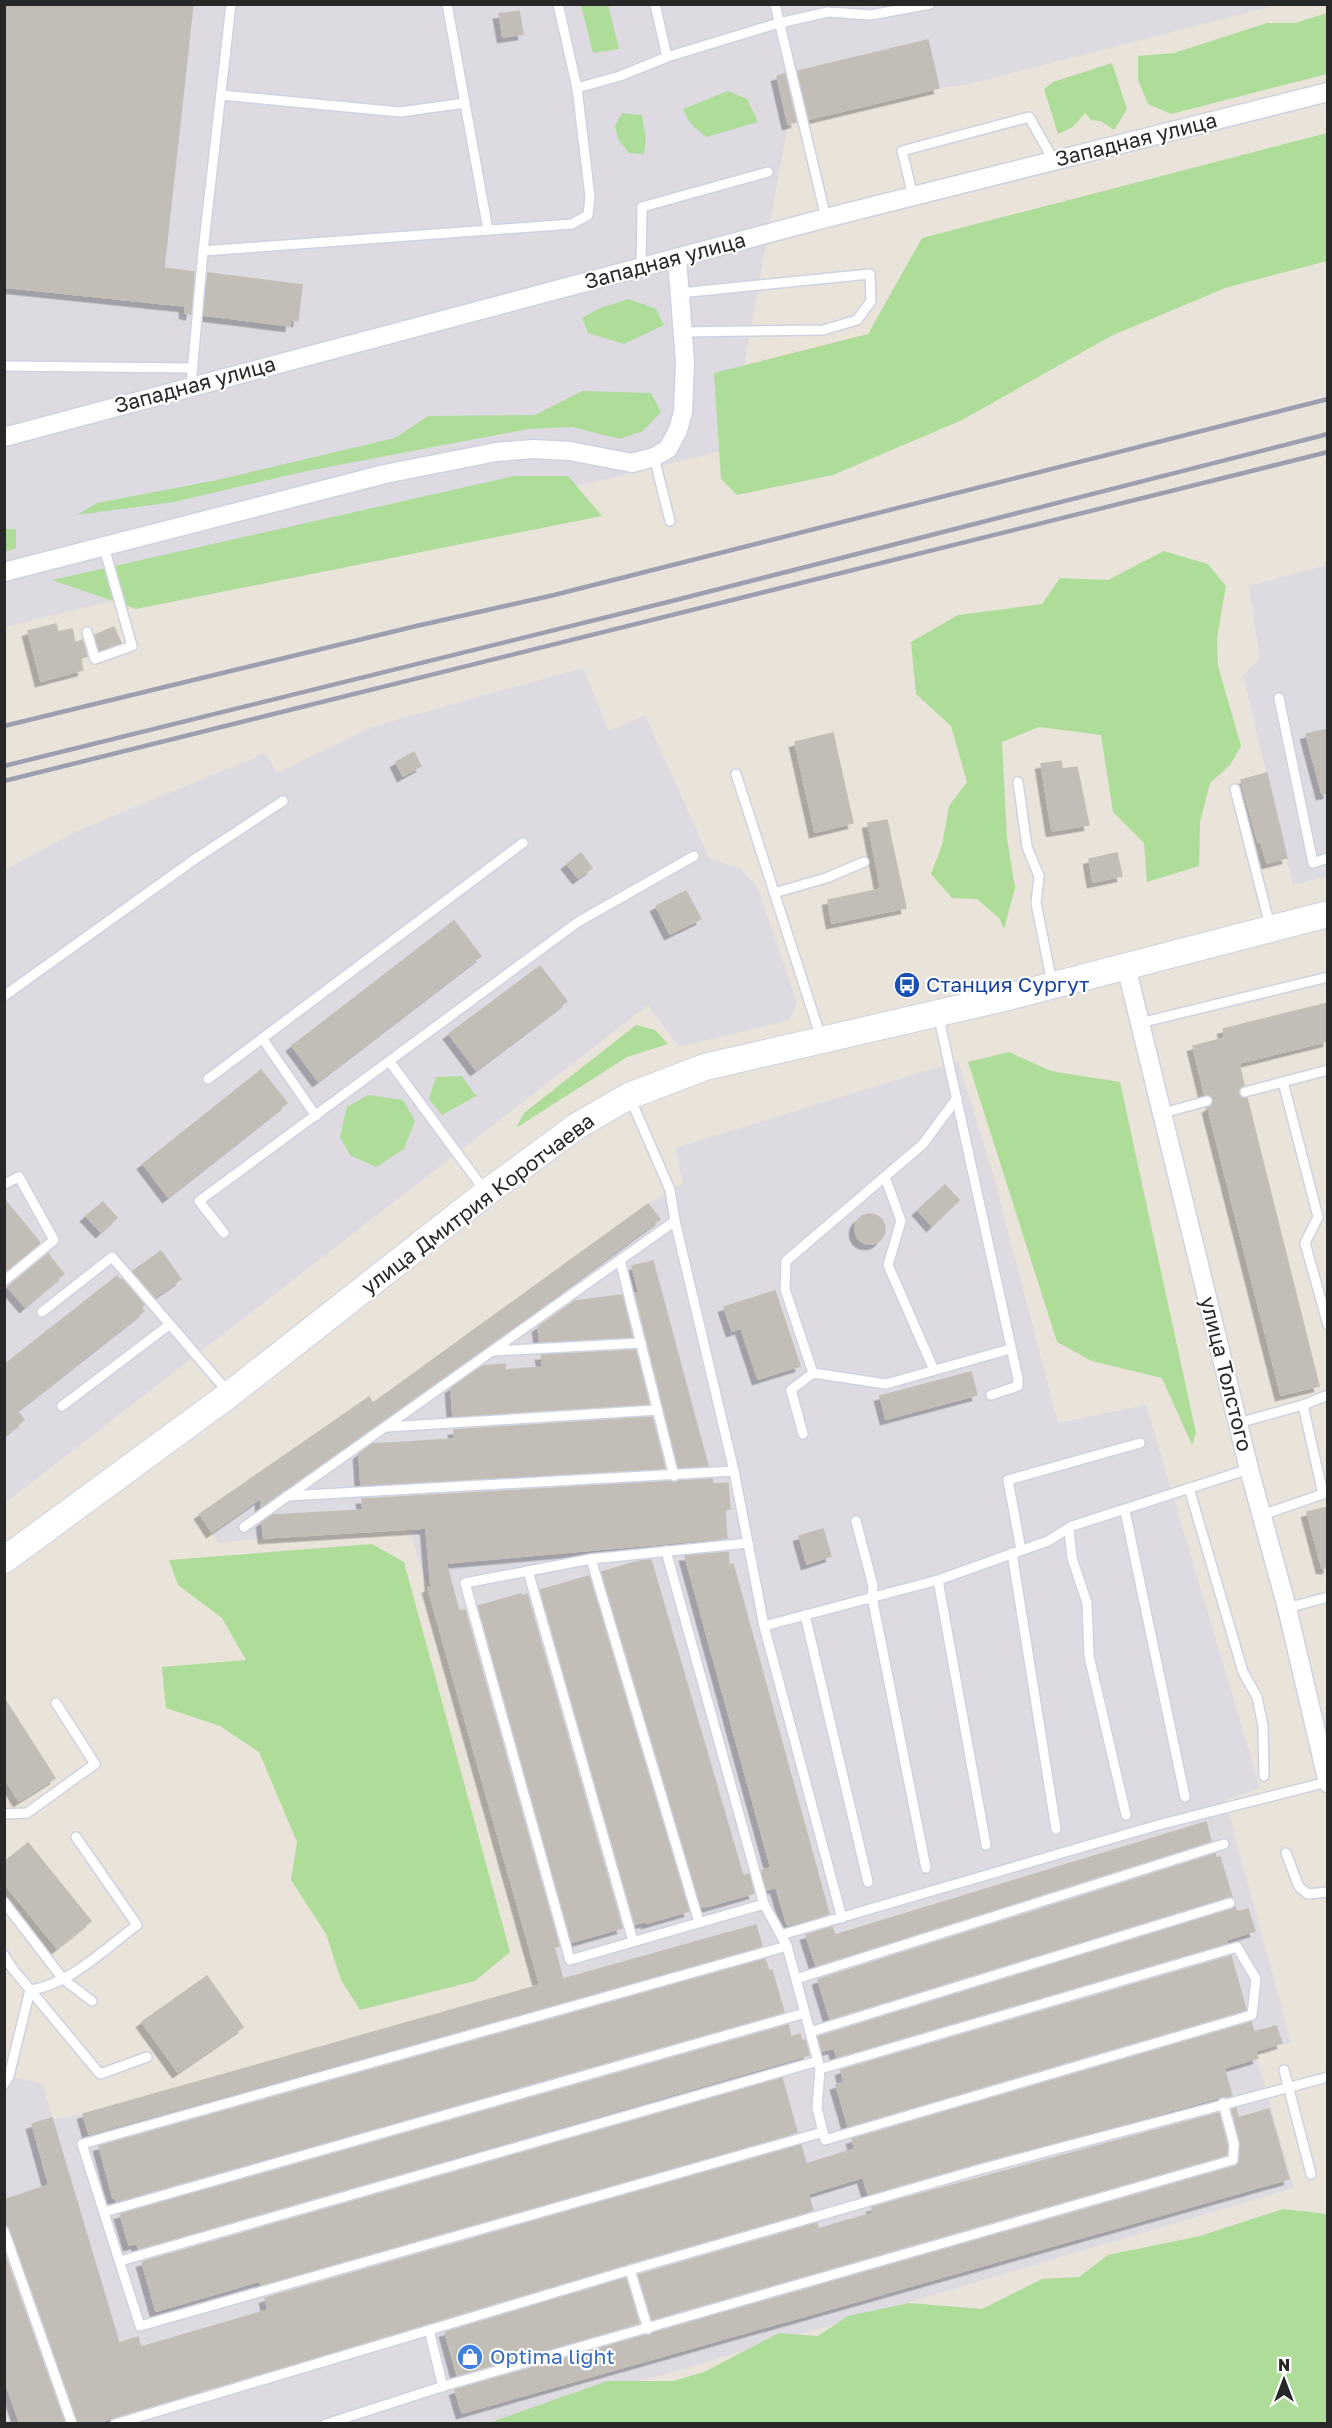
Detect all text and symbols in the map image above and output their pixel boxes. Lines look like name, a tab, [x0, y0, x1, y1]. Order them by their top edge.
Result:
street label: Западная улица	[1052, 106, 1219, 172]
street label: Западная улица	[581, 226, 748, 294]
street label: Западная улица	[111, 350, 278, 418]
bus stop icon: Станция Сургут	[892, 970, 922, 1000]
place label: Станция Сургут	[926, 971, 1089, 997]
street label: улица Дмитрия Коротчаева	[356, 1107, 599, 1299]
street label: улица Толстого	[1195, 1294, 1259, 1454]
shop icon: Optima light	[455, 2342, 485, 2372]
place label: Optima light	[490, 2343, 615, 2369]
north arrow	[1254, 2350, 1314, 2410]
text: N	[1278, 2355, 1290, 2375]

